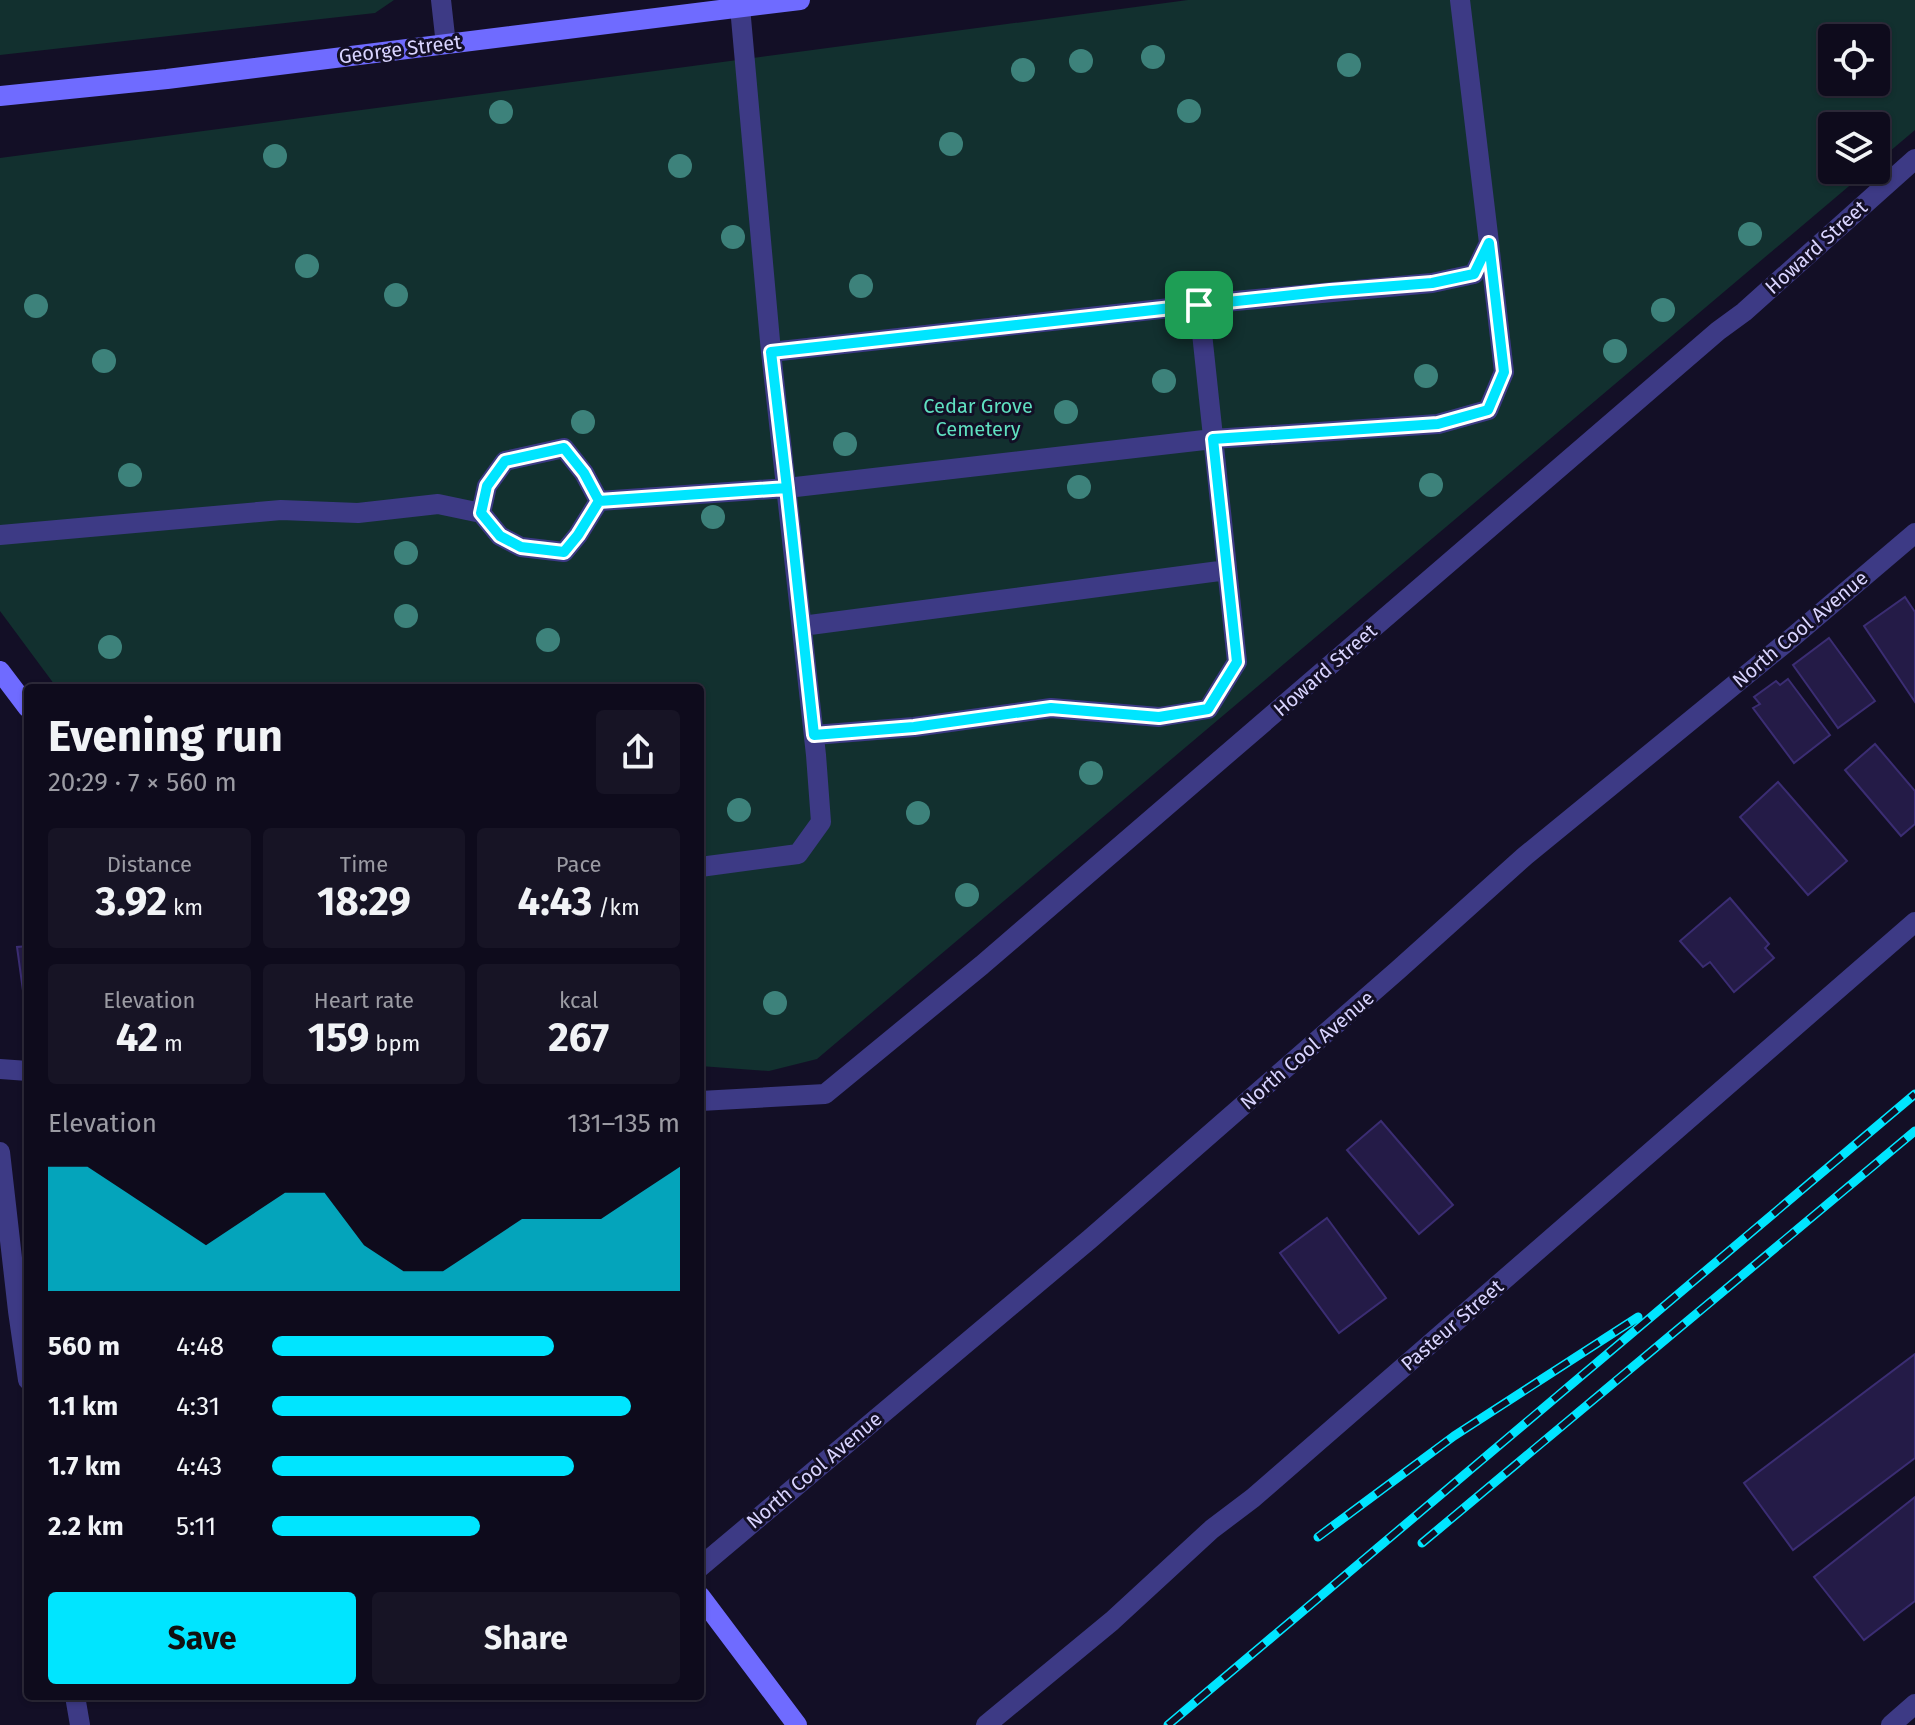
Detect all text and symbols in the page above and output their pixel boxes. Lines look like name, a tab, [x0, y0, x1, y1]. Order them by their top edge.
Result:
map controls	[1818, 24, 1890, 184]
button: locate	[1818, 24, 1890, 96]
street label: George Street	[337, 29, 463, 68]
button: layers	[1818, 112, 1890, 184]
street label: Howard Street	[1760, 194, 1873, 299]
pin	[1165, 271, 1233, 339]
icon: arrive	[1177, 283, 1221, 327]
park label: Cedar Grove Cemetery	[923, 394, 1033, 441]
street label: North Cool Avenue	[1728, 565, 1872, 693]
street label: Howard Street	[1268, 618, 1382, 721]
text: Evening run	[48, 710, 283, 763]
button: share	[596, 710, 680, 794]
text: 20:29 · 7 × 560 m	[48, 767, 237, 798]
text: Distance	[107, 851, 192, 878]
text: Time	[340, 851, 388, 878]
text: Pace	[556, 851, 601, 878]
text: 3.92	[95, 878, 167, 926]
text: 18:29	[317, 878, 411, 926]
text: 4:43	[518, 878, 592, 926]
text: km	[167, 894, 203, 921]
text: /km	[592, 894, 640, 921]
street label: North Cool Avenue	[1235, 986, 1379, 1114]
text: Elevation	[103, 987, 195, 1014]
text: Heart rate	[314, 987, 414, 1014]
text: kcal	[559, 987, 598, 1014]
text: 42	[116, 1014, 158, 1062]
text: 159	[308, 1014, 369, 1062]
text: 267	[548, 1014, 609, 1062]
text: m	[158, 1030, 183, 1057]
text: bpm	[369, 1030, 420, 1057]
text: Elevation	[48, 1108, 157, 1139]
text: 131–135 m	[567, 1108, 680, 1139]
street label: Pasteur Street	[1396, 1274, 1508, 1376]
text: 560 m	[48, 1331, 120, 1362]
text: 4:48	[176, 1331, 224, 1362]
text: 1.1 km	[48, 1391, 118, 1422]
text: 4:31	[176, 1391, 220, 1422]
street label: North Cool Avenue	[742, 1406, 886, 1534]
text: 1.7 km	[48, 1451, 121, 1482]
text: 4:43	[176, 1451, 222, 1482]
text: 2.2 km	[48, 1511, 124, 1542]
text: 5:11	[176, 1511, 216, 1542]
button: Save	[48, 1592, 356, 1684]
button: Share	[372, 1592, 680, 1684]

